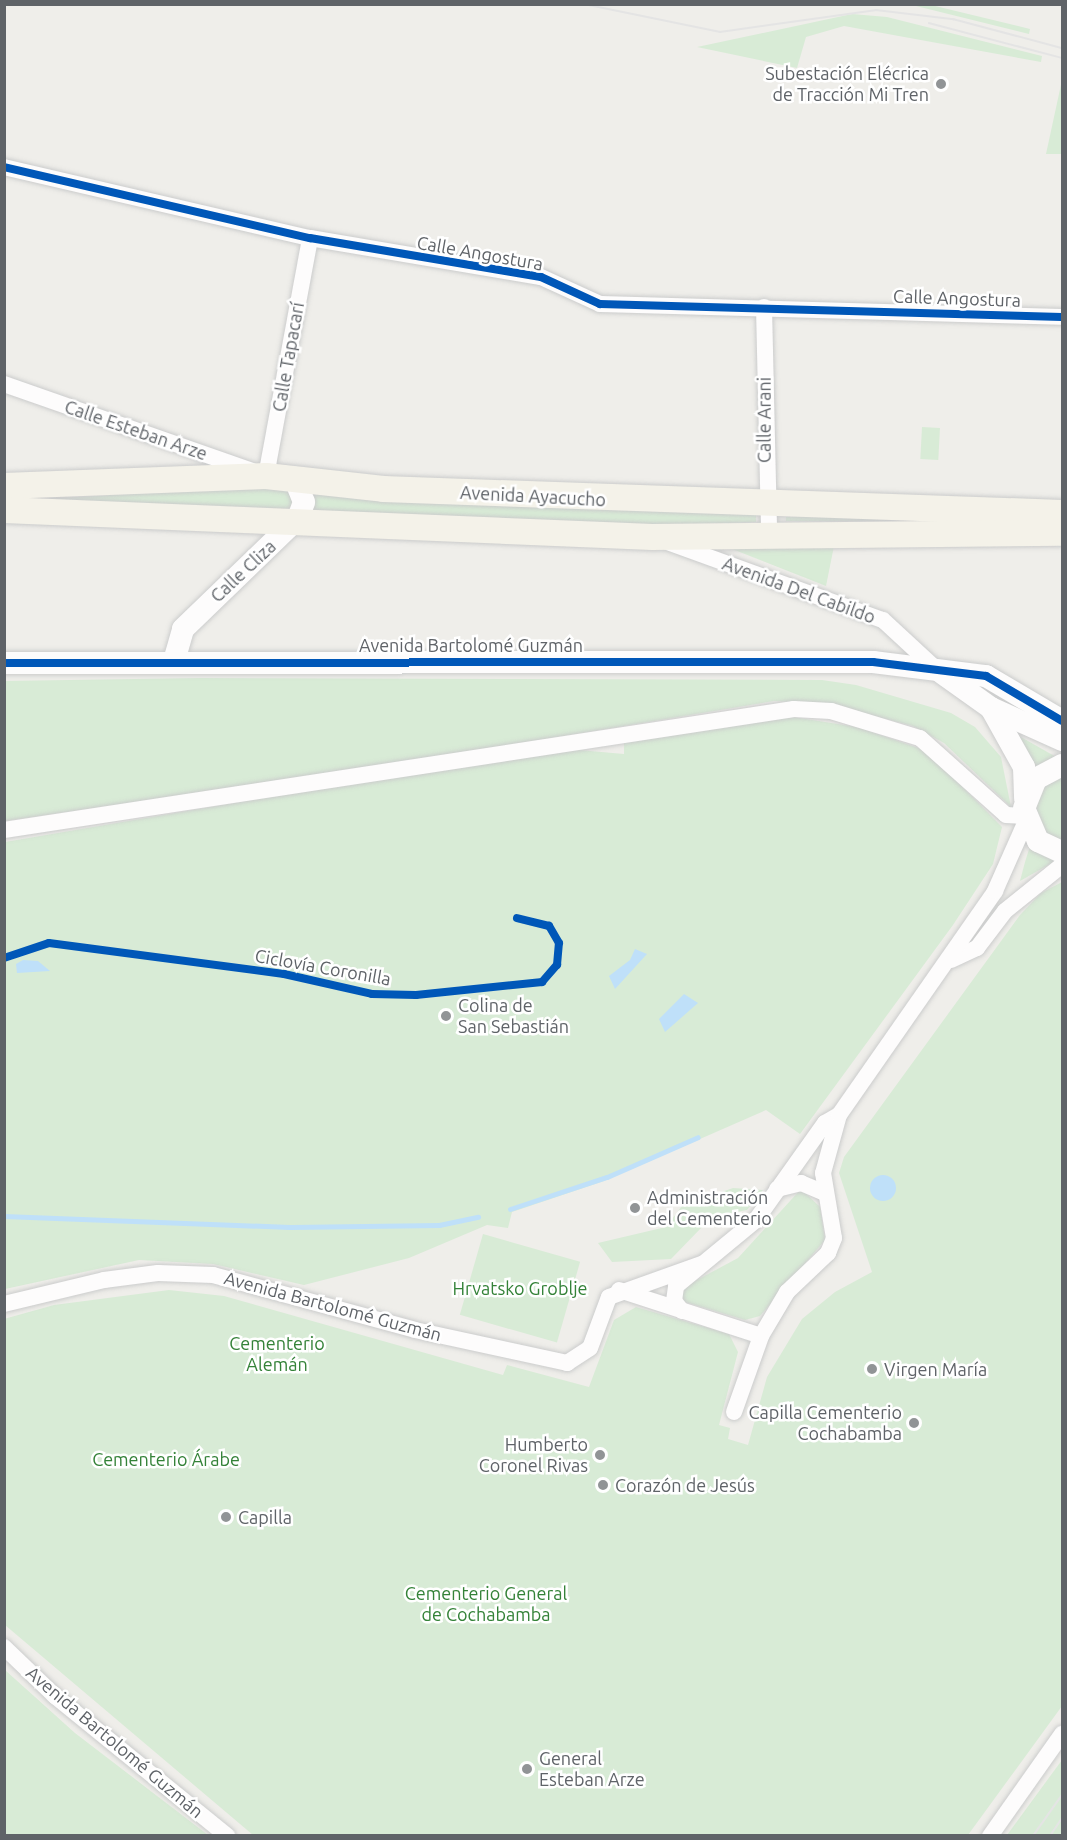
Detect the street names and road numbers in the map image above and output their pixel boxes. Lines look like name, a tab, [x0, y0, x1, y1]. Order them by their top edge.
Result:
street label: Calle Angostura	[415, 231, 545, 275]
street label: Calle Angostura	[893, 285, 1021, 311]
street label: Calle Tapacarí	[268, 301, 308, 413]
street label: Calle Arani	[753, 377, 775, 463]
street label: Calle Esteban Arze	[62, 395, 210, 465]
street label: Avenida Ayacucho	[459, 481, 607, 511]
street label: Calle Cliza	[206, 535, 280, 607]
street label: Avenida Del Cabildo	[720, 552, 878, 628]
street label: Avenida Bartolomé Guzmán	[359, 634, 583, 656]
street label: Ciclovía Coronilla	[253, 944, 393, 990]
street label: Avenida Bartolomé Guzmán	[222, 1267, 444, 1345]
street label: Avenida Bartolomé Guzmán	[22, 1662, 208, 1822]

